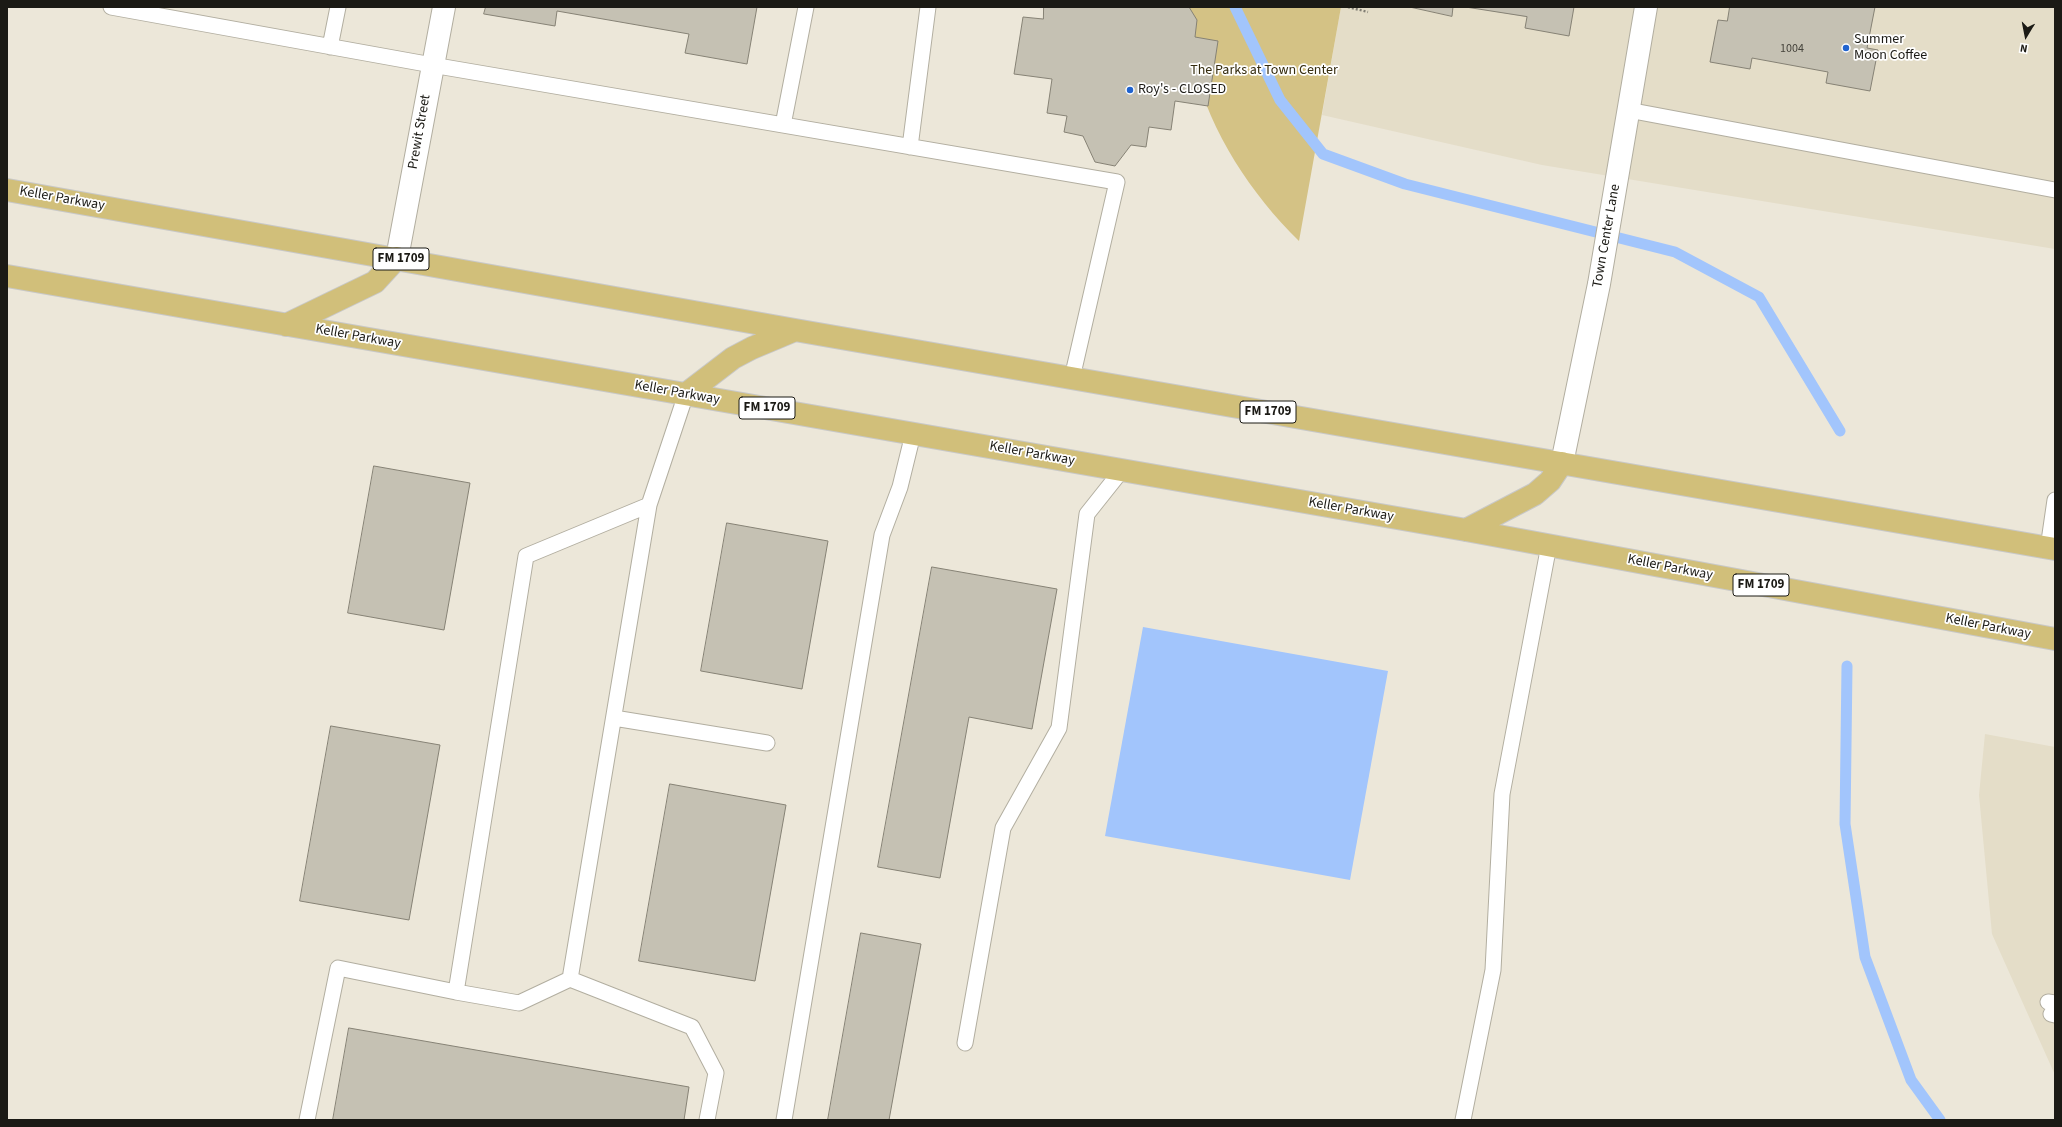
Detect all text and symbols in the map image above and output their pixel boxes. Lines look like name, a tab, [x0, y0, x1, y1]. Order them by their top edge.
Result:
north arrow	[2006, 16, 2046, 56]
place label: Summer Moon Coffee	[1854, 32, 1927, 64]
text: N	[2019, 40, 2029, 56]
house number: 1004	[1780, 42, 1804, 56]
marker: Summer Moon Coffee	[1841, 43, 1851, 53]
park label: The Parks at Town Center	[1190, 63, 1338, 79]
place label: Roy's - CLOSED	[1138, 82, 1226, 98]
marker: Roy's - CLOSED	[1125, 85, 1135, 95]
street label: Prewit Street	[405, 93, 435, 171]
street label: Keller Parkway	[18, 183, 106, 215]
street label: Town Center Lane	[1590, 183, 1624, 289]
road number: FM 1709	[373, 248, 429, 270]
street label: Keller Parkway	[314, 321, 402, 353]
street label: Keller Parkway	[633, 377, 721, 409]
road number: FM 1709	[739, 397, 795, 419]
road number: FM 1709	[1240, 401, 1296, 423]
street label: Keller Parkway	[988, 438, 1076, 470]
street label: Keller Parkway	[1307, 494, 1395, 526]
street label: Keller Parkway	[1626, 552, 1714, 584]
road number: FM 1709	[1733, 574, 1789, 596]
street label: Keller Parkway	[1944, 611, 2032, 643]

